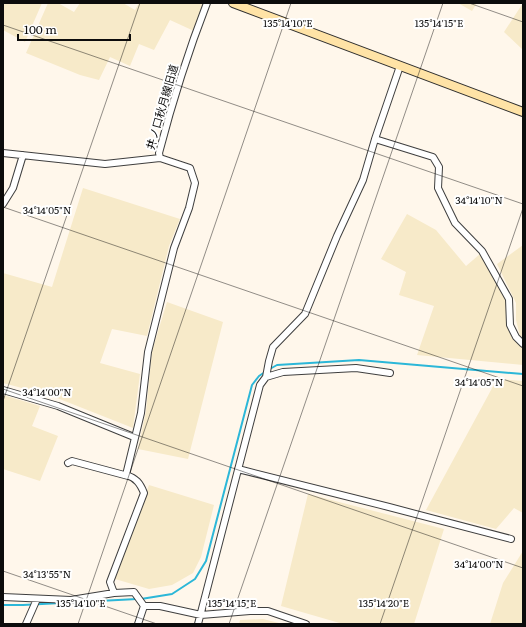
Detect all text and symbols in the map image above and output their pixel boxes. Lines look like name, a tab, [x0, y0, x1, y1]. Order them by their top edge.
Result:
text: 135°14'10"E	[263, 15, 313, 30]
text: 135°14'15"E	[415, 15, 463, 30]
scale bar	[18, 16, 130, 42]
text: 100 m	[24, 20, 57, 38]
street label: 井ノ口秋月線旧道	[141, 62, 181, 151]
text: 34°14'10"N	[455, 192, 503, 207]
text: 34°14'05"N	[23, 202, 71, 217]
text: 34°14'05"N	[455, 374, 503, 389]
text: 34°14'00"N	[22, 384, 72, 399]
text: 34°14'00"N	[454, 556, 504, 571]
text: 34°13'55"N	[23, 566, 71, 581]
text: 135°14'10"E	[56, 595, 106, 610]
text: 135°14'15"E	[208, 595, 256, 610]
text: 135°14'20"E	[359, 595, 409, 610]

